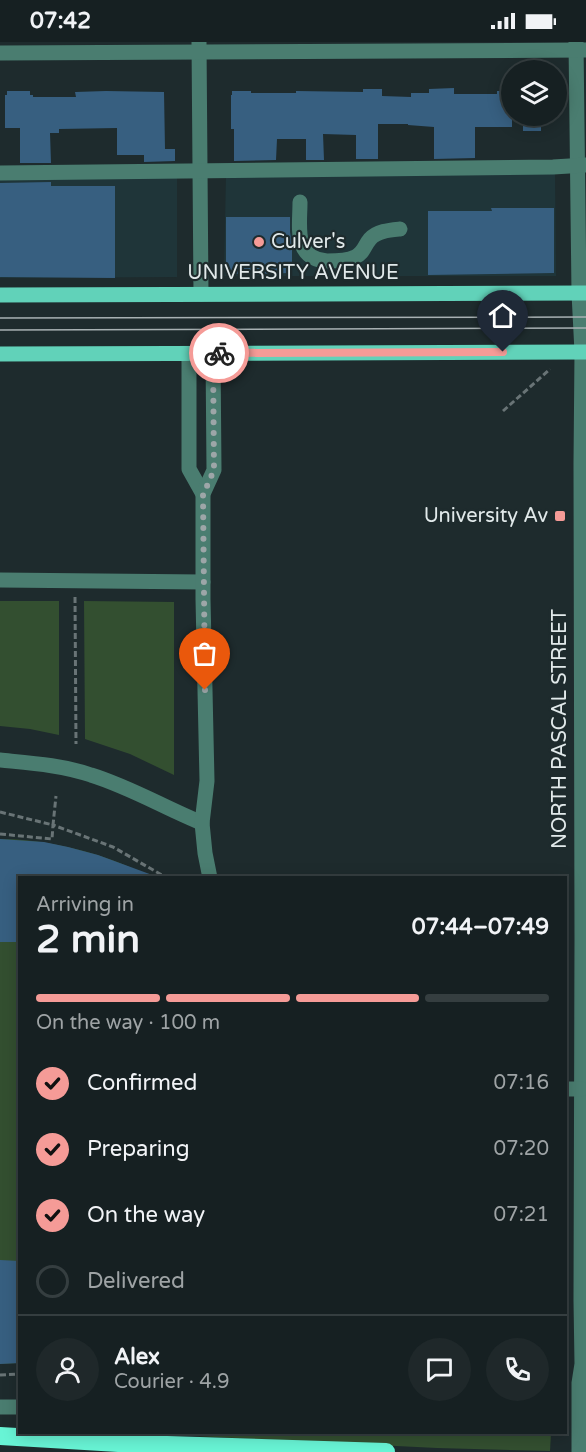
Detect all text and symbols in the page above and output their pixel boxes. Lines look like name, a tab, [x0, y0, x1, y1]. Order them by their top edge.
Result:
text: 07:42	[30, 8, 91, 34]
map controls	[501, 60, 567, 126]
button: layers	[501, 60, 567, 126]
place label: Culver's	[271, 230, 345, 254]
marker: Culver's	[252, 235, 266, 249]
street label: UNIVERSITY AVENUE	[187, 261, 399, 285]
pin	[477, 290, 528, 352]
icon: home	[486, 299, 519, 332]
courier	[189, 323, 249, 383]
icon: bike	[203, 337, 236, 370]
place label: University Av	[424, 504, 548, 528]
marker: University Av	[553, 509, 567, 523]
street label: NORTH PASCAL STREET	[548, 609, 572, 849]
pin	[179, 628, 230, 690]
icon: bag	[188, 637, 221, 670]
text: Arriving in	[36, 893, 134, 917]
text: 07:44–07:49	[412, 914, 549, 940]
text: 2 min	[36, 916, 140, 963]
text: On the way · 100 m	[36, 1011, 220, 1035]
icon: check	[36, 1067, 69, 1100]
text: Confirmed	[87, 1070, 197, 1096]
text: 07:16	[494, 1071, 549, 1095]
icon: check	[36, 1133, 69, 1166]
text: Preparing	[87, 1136, 190, 1162]
text: 07:20	[494, 1137, 549, 1161]
icon: check	[36, 1199, 69, 1232]
text: On the way	[87, 1202, 205, 1228]
text: 07:21	[494, 1203, 549, 1227]
text: Delivered	[87, 1268, 185, 1294]
button: person	[36, 1338, 99, 1401]
button: chat	[408, 1338, 471, 1401]
button: phone	[486, 1338, 549, 1401]
text: Alex	[114, 1344, 160, 1370]
text: Courier · 4.9	[114, 1370, 229, 1394]

